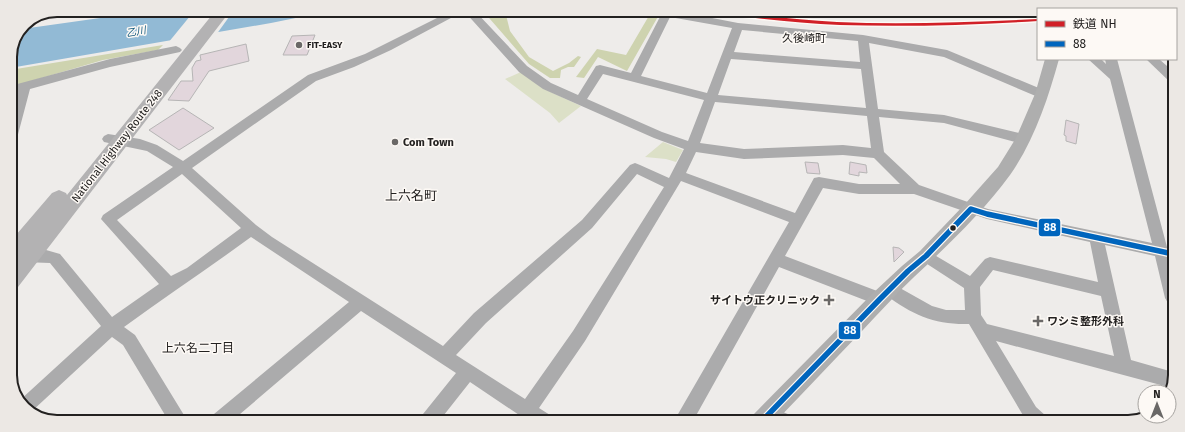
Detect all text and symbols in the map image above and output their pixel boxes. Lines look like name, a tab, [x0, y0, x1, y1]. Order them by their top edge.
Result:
legend	[1037, 8, 1177, 60]
text: 鉄道 NH	[1073, 17, 1117, 31]
water label: 乙川	[125, 24, 148, 40]
district label: 久後崎町	[782, 32, 826, 45]
text: 88	[1073, 37, 1087, 51]
marker: FIT-EASY	[294, 40, 304, 50]
place label: FIT-EASY	[307, 40, 343, 50]
street label: National Highway Route 248	[69, 87, 165, 205]
place label: Com Town	[403, 136, 454, 149]
marker: Com Town	[390, 137, 400, 147]
district label: 上六名町	[385, 188, 437, 203]
line badge: 88	[1038, 218, 1061, 237]
text: 88	[1044, 221, 1057, 234]
unlabelled marker	[948, 223, 958, 233]
place label: サイトウ正クリニック	[710, 294, 820, 307]
marker: サイトウ正クリニック	[823, 294, 835, 306]
marker: ワシミ整形外科	[1032, 315, 1044, 327]
place label: ワシミ整形外科	[1047, 315, 1124, 328]
line badge: 88	[838, 321, 861, 340]
text: 88	[844, 324, 857, 337]
district label: 上六名二丁目	[162, 341, 234, 355]
north arrow	[1137, 384, 1177, 424]
text: N	[1153, 388, 1161, 401]

